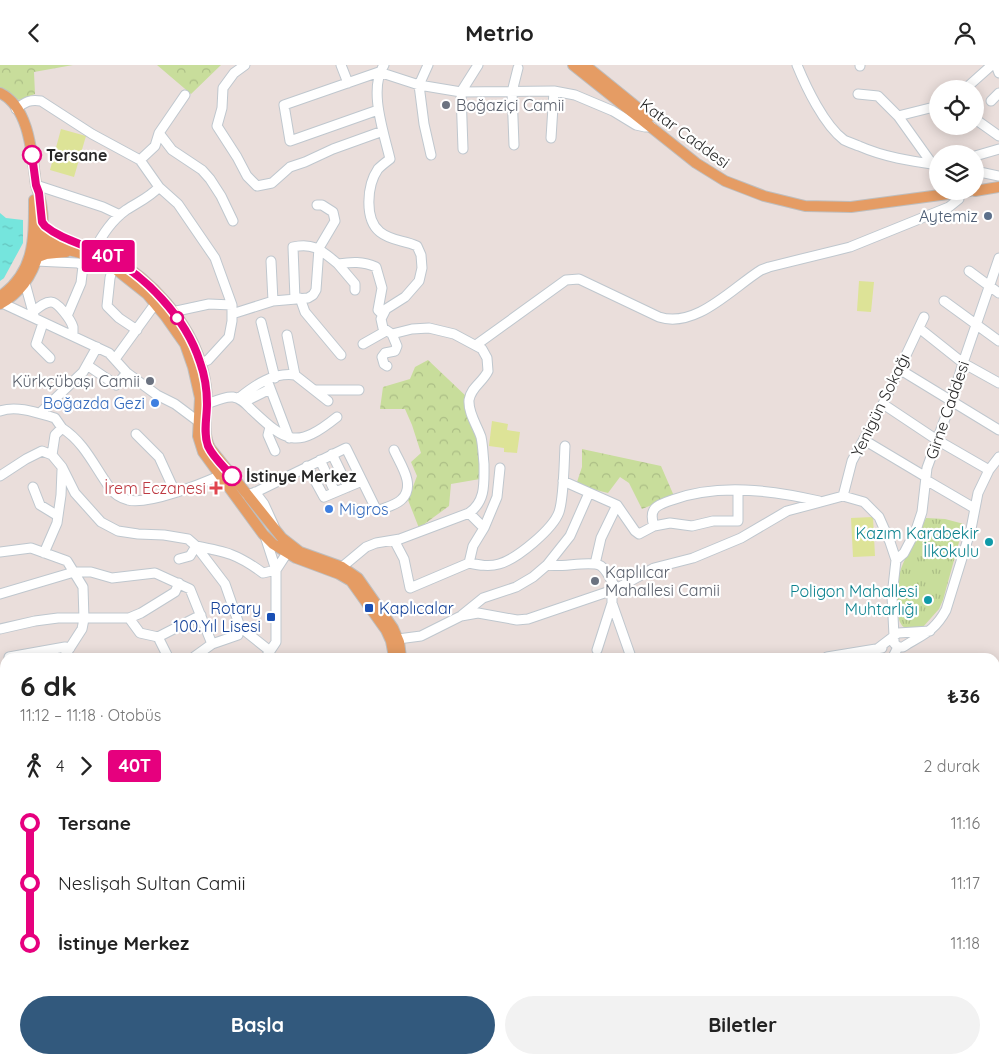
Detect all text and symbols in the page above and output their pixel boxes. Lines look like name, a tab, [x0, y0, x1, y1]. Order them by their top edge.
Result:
icon: back	[20, 19, 48, 47]
text: Metrio	[465, 19, 534, 47]
icon: person	[951, 19, 979, 47]
map controls	[929, 80, 984, 200]
button: locate	[929, 80, 984, 135]
street label: Katar Caddesi	[636, 94, 734, 172]
place label: Boğaziçi Camii	[456, 95, 565, 115]
marker: Boğaziçi Camii	[440, 99, 452, 111]
marker: Tersane	[22, 145, 42, 165]
place label: Tersane	[46, 145, 107, 165]
button: layers	[929, 145, 984, 200]
place label: Aytemiz	[919, 206, 978, 226]
marker: Aytemiz	[982, 210, 994, 222]
line badge: 40T	[79, 240, 137, 272]
text: 40T	[92, 244, 124, 267]
unlabelled marker	[170, 311, 184, 325]
street label: Yenigün Sokağı	[846, 350, 914, 460]
street label: Girne Caddesi	[921, 358, 973, 462]
place label: Kürkçübaşı Camii	[12, 371, 140, 391]
marker: Kürkçübaşı Camii	[144, 375, 156, 387]
place label: Boğazda Gezi	[43, 393, 145, 413]
marker: Boğazda Gezi	[149, 397, 161, 409]
marker: İstinye Merkez	[222, 466, 242, 486]
place label: İstinye Merkez	[246, 466, 357, 486]
place label: İrem Eczanesi	[104, 478, 206, 498]
marker: İrem Eczanesi	[210, 482, 222, 494]
place label: Migros	[339, 499, 389, 519]
marker: Migros	[323, 503, 335, 515]
place label: Kazım Karabekir İlkokulu	[855, 523, 979, 561]
marker: Kazım Karabekir İlkokulu	[983, 536, 995, 548]
place label: Kaplılcar Mahallesi Camii	[605, 562, 720, 600]
marker: Kaplılcar Mahallesi Camii	[589, 575, 601, 587]
place label: Poligon Mahallesi Muhtarlığı	[790, 581, 918, 619]
marker: Poligon Mahallesi Muhtarlığı	[922, 594, 934, 606]
place label: Rotary 100.Yıl Lisesi	[173, 598, 261, 636]
place label: Kaplıcalar	[379, 598, 454, 618]
marker: Kaplıcalar	[363, 602, 375, 614]
marker: Rotary 100.Yıl Lisesi	[265, 611, 277, 623]
text: 6 dk	[20, 668, 77, 703]
text: ₺36	[947, 684, 980, 708]
text: 11:12 – 11:18 · Otobüs	[20, 705, 161, 725]
icon: walk	[20, 752, 48, 780]
icon: forward	[72, 752, 100, 780]
text: 40T	[118, 754, 151, 777]
text: 4	[56, 756, 64, 776]
text: 2 durak	[923, 756, 980, 776]
text: Tersane	[58, 811, 131, 835]
text: 11:16	[951, 813, 980, 833]
text: Neslişah Sultan Camii	[58, 871, 246, 895]
text: 11:17	[951, 873, 980, 893]
text: İstinye Merkez	[58, 931, 189, 955]
text: 11:18	[951, 933, 980, 953]
button: Başla	[20, 996, 495, 1054]
button: Biletler	[505, 996, 980, 1054]

